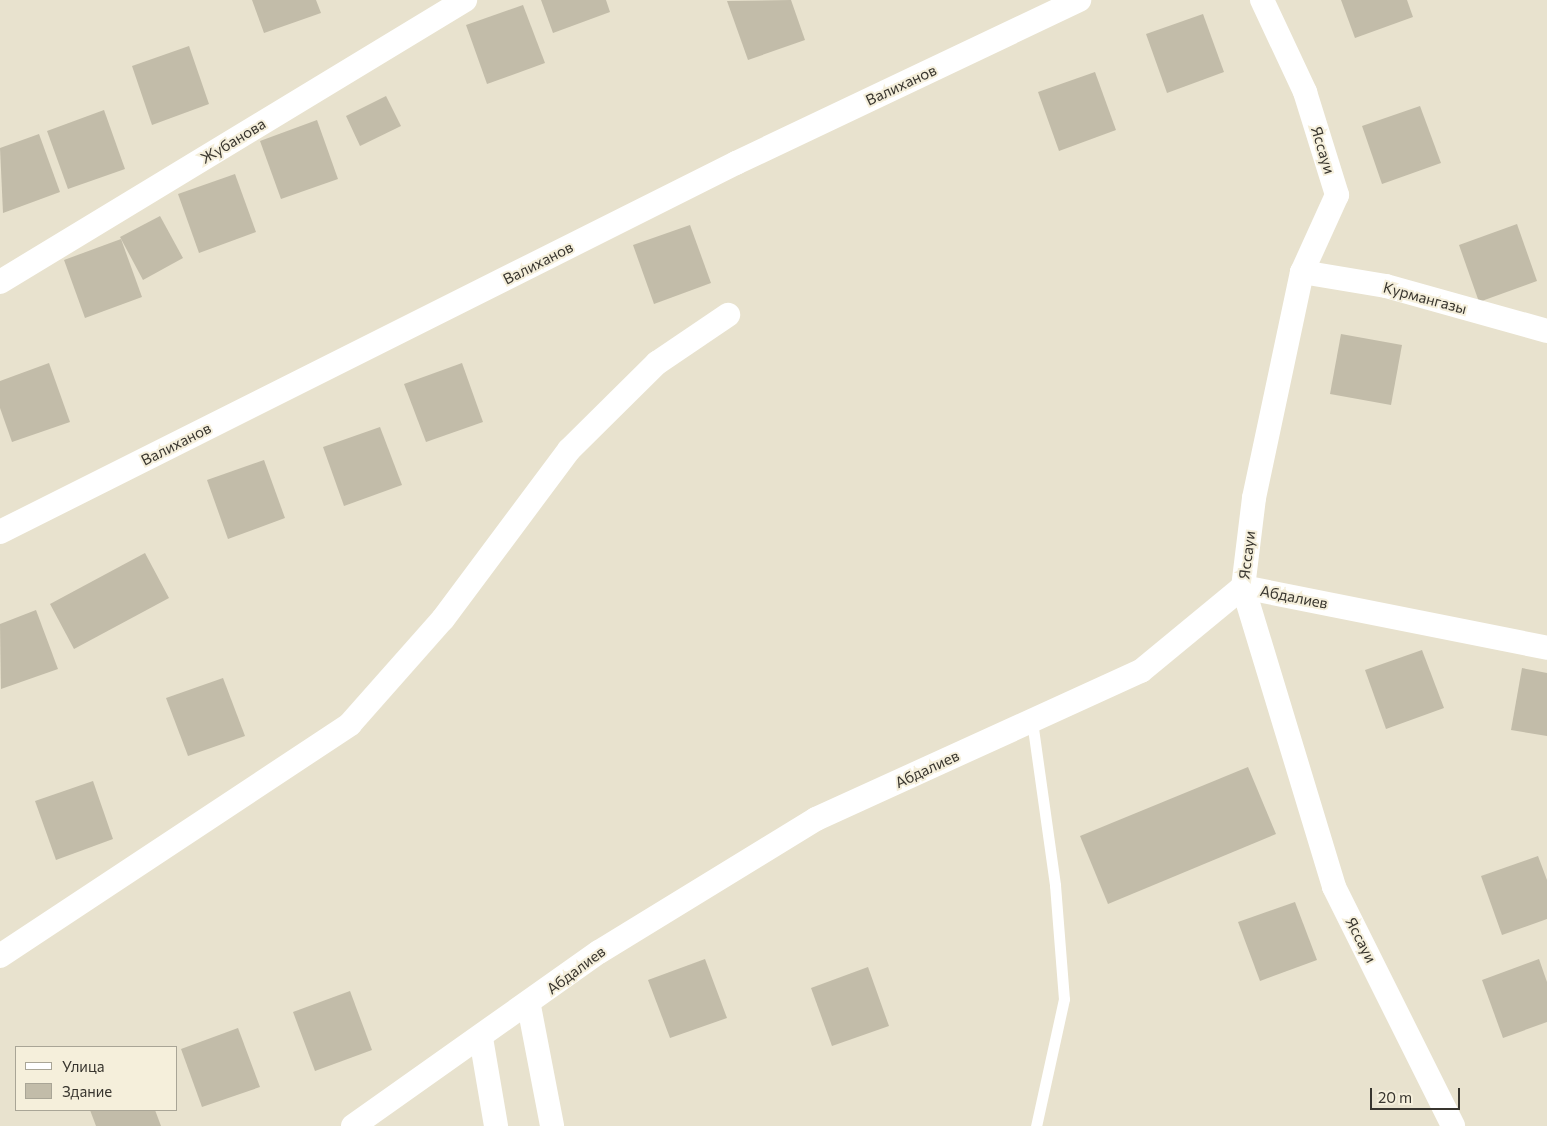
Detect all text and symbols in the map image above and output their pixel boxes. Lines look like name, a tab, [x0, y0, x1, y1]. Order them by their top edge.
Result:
street label: Валиханов	[863, 61, 939, 109]
street label: Жубанова	[197, 115, 269, 167]
street label: Яссауи	[1307, 124, 1339, 176]
street label: Валиханов	[500, 238, 576, 288]
street label: Курмангазы	[1381, 278, 1469, 318]
street label: Валиханов	[138, 419, 214, 469]
street label: Яссауи	[1235, 530, 1259, 580]
street label: Абдалиев	[1259, 582, 1329, 612]
street label: Абдалиев	[892, 746, 962, 792]
street label: Яссауи	[1342, 914, 1380, 966]
street label: Абдалиев	[543, 942, 609, 998]
legend	[15, 1046, 178, 1111]
text: Улица	[62, 1057, 104, 1075]
scale bar	[1372, 1078, 1462, 1110]
text: Здание	[62, 1082, 112, 1100]
text: 20 m	[1378, 1088, 1412, 1106]

